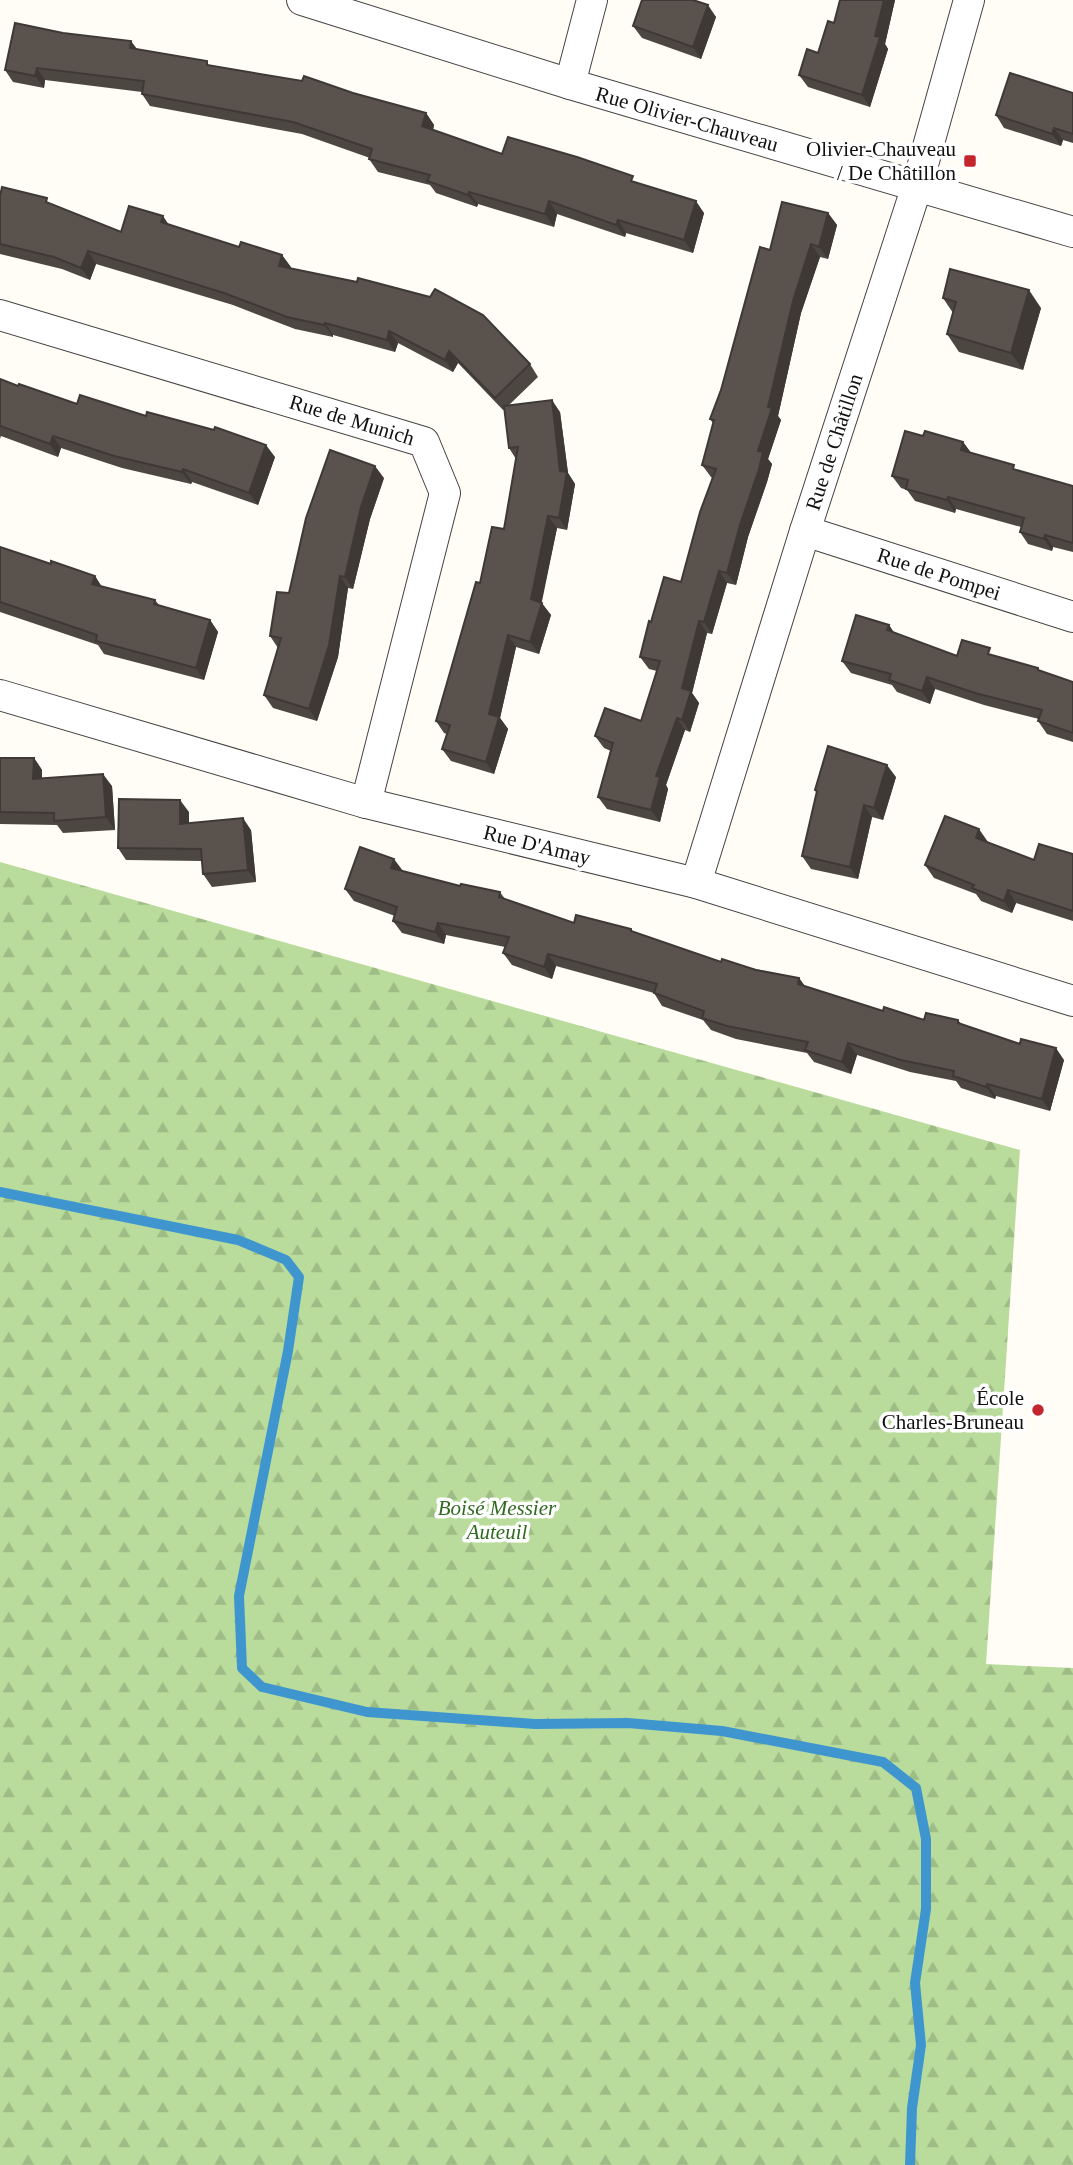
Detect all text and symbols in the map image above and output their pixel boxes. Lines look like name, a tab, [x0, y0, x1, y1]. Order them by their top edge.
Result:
street label: Rue Olivier-Chauveau	[593, 81, 782, 157]
place label: Olivier-Chauveau / De Châtillon	[806, 137, 956, 185]
marker: Olivier-Chauveau / De Châtillon	[962, 153, 978, 169]
street label: Rue de Châtillon	[801, 370, 868, 513]
street label: Rue de Munich	[287, 390, 418, 451]
street label: Rue de Pompei	[874, 543, 1004, 605]
street label: Rue D'Amay	[481, 820, 593, 870]
place label: École Charles-Bruneau	[882, 1386, 1024, 1434]
marker: École Charles-Bruneau	[1030, 1402, 1046, 1418]
park label: Boisé Messier Auteuil	[438, 1496, 557, 1544]

